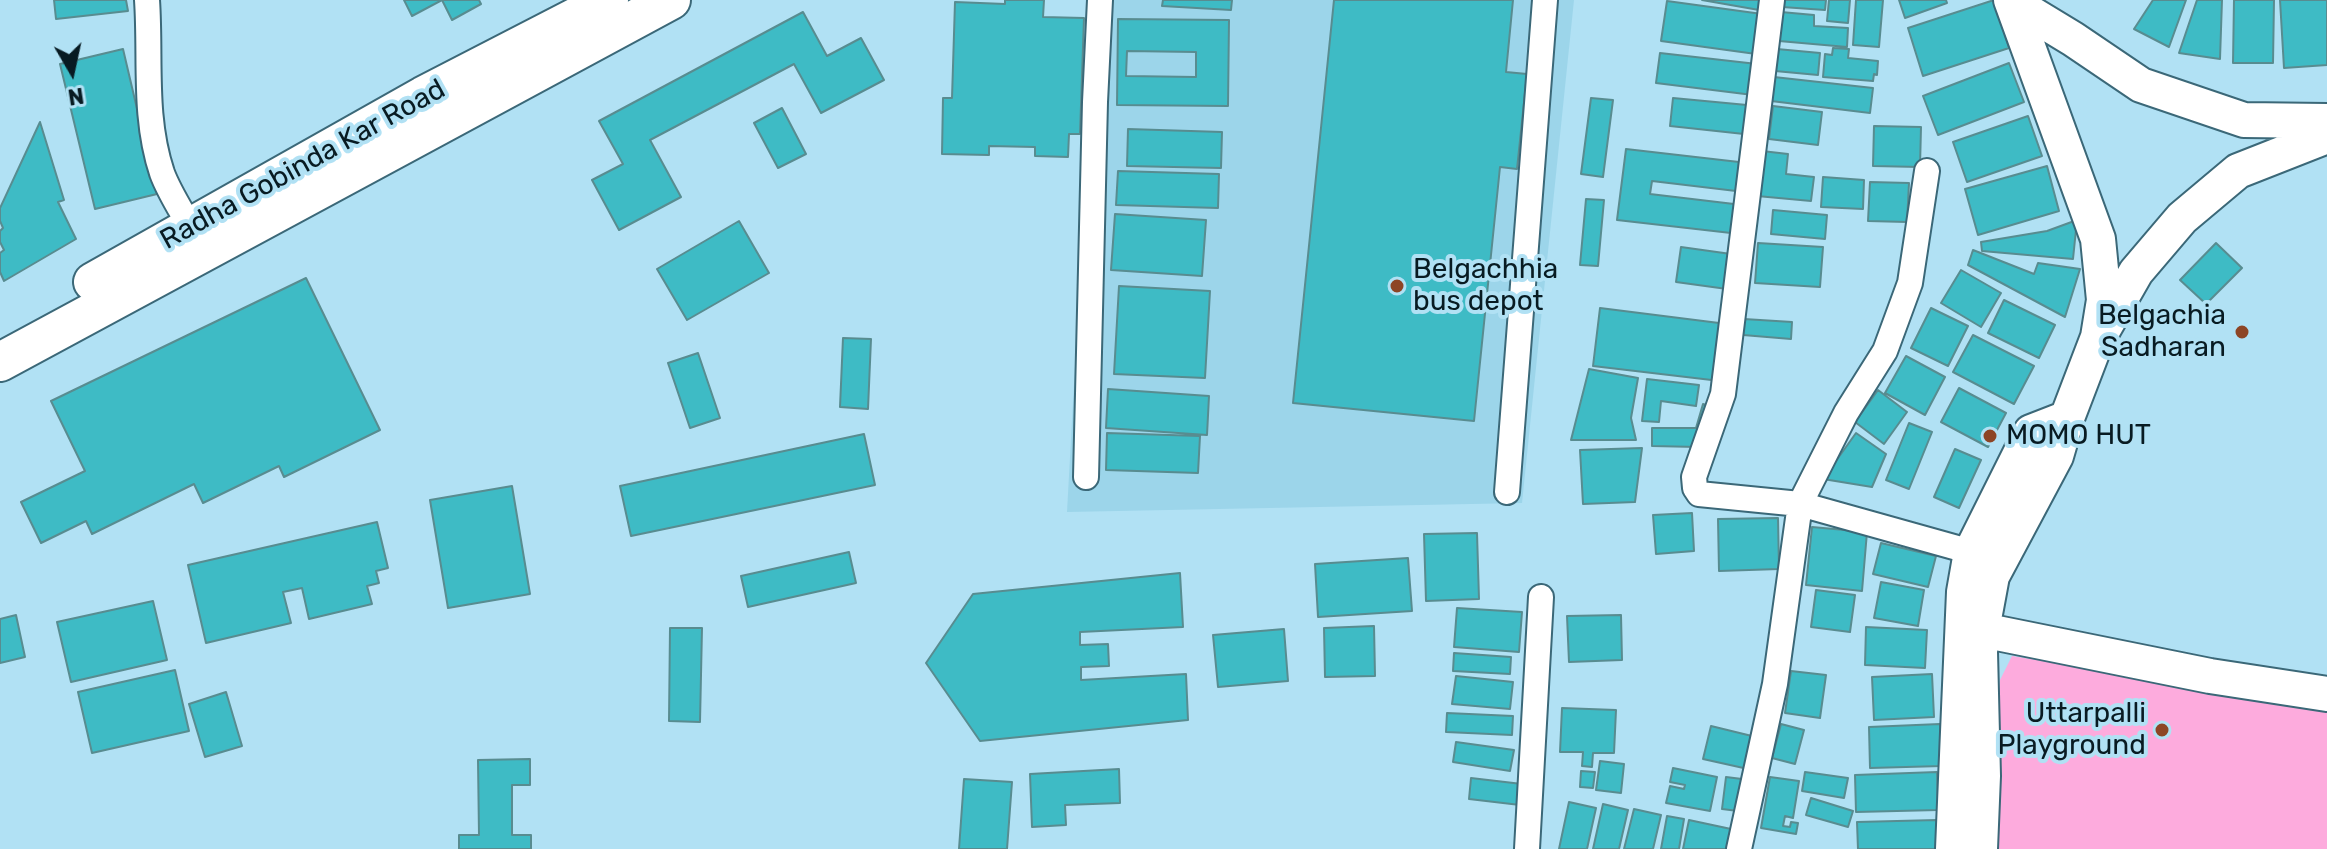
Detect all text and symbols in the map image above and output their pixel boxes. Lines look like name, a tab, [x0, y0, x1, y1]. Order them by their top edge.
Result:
north arrow	[32, 32, 112, 112]
street label: Radha Gobinda Kar Road	[155, 73, 451, 257]
text: N	[66, 82, 86, 111]
place label: Belgachhia bus depot	[1413, 253, 1558, 319]
marker: Belgachhia bus depot	[1388, 277, 1406, 295]
place label: Belgachia Sadharan	[2098, 299, 2226, 365]
marker: Belgachia Sadharan	[2233, 323, 2251, 341]
place label: MOMO HUT	[2006, 419, 2151, 453]
marker: MOMO HUT	[1981, 427, 1999, 445]
place label: Uttarpalli Playground	[1997, 697, 2146, 763]
marker: Uttarpalli Playground	[2153, 721, 2171, 739]

